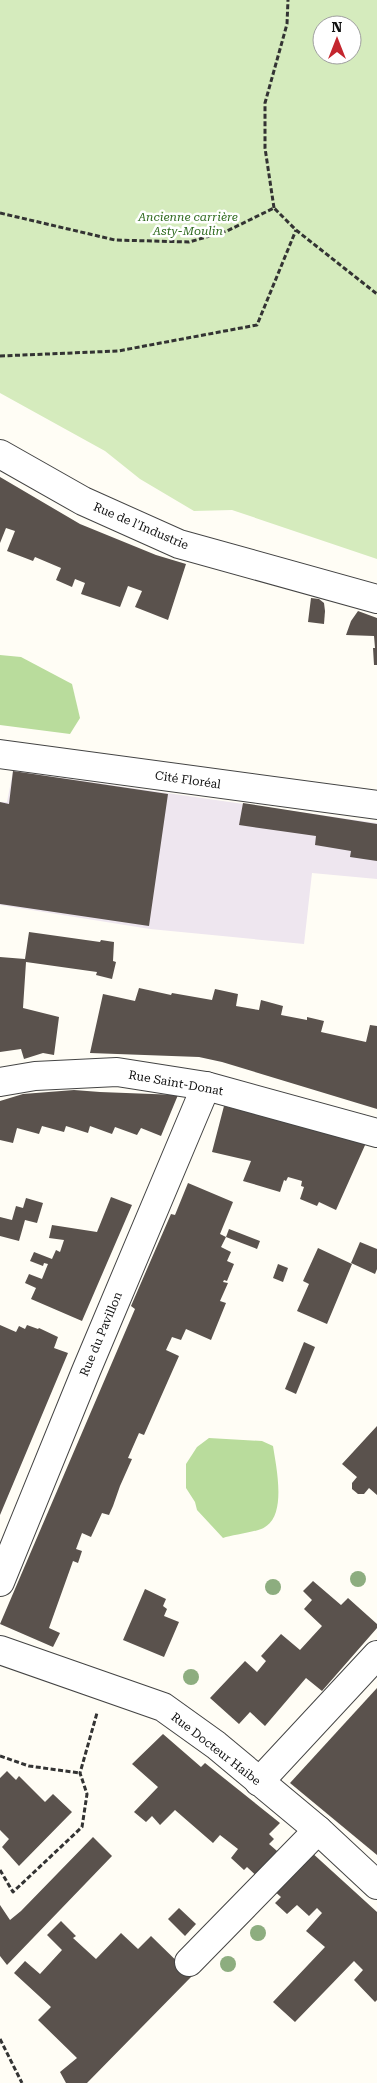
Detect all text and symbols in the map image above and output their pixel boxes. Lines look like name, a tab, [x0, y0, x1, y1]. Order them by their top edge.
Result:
north arrow	[312, 15, 362, 65]
text: N	[332, 19, 343, 35]
park label: Ancienne carrière Asty-Moulin	[137, 210, 238, 238]
street label: Rue de l'Industrie	[91, 500, 191, 553]
street label: Cité Floréal	[154, 768, 222, 792]
street label: Rue Saint-Donat	[128, 1068, 225, 1098]
street label: Rue du Pavillon	[77, 1289, 125, 1378]
street label: Rue Docteur Haibe	[169, 1710, 264, 1788]

